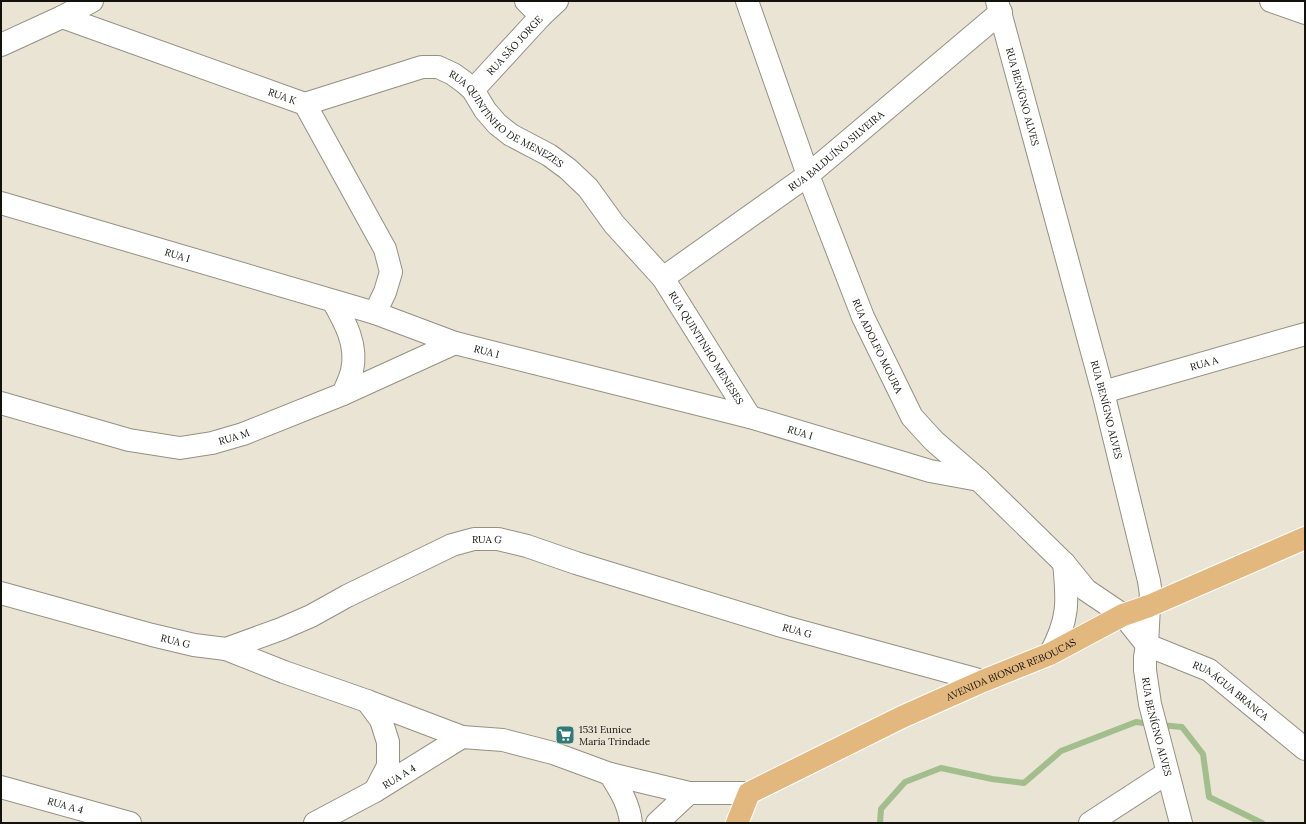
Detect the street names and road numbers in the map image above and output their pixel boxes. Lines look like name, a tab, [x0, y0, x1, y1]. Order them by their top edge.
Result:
street label: RUA SÃO JORGE	[484, 13, 545, 78]
street label: RUA BENÍGNO ALVES	[1003, 46, 1042, 148]
street label: RUA QUINTINHO DE MENEZES	[447, 67, 566, 171]
street label: RUA K	[266, 85, 298, 107]
street label: RUA BALDUÍNO SILVEIRA	[786, 107, 887, 194]
street label: RUA I	[163, 246, 192, 265]
street label: RUA QUINTINHO MENESES	[666, 289, 747, 407]
street label: RUA ADOLFO MOURA	[849, 297, 906, 396]
street label: RUA I	[473, 342, 501, 361]
street label: RUA A	[1188, 353, 1220, 374]
street label: RUA BENÍGNO ALVES	[1088, 359, 1125, 461]
street label: RUA I	[786, 423, 814, 443]
street label: RUA M	[217, 426, 251, 448]
street label: RUA G	[472, 532, 504, 547]
street label: RUA G	[781, 621, 814, 641]
street label: RUA G	[159, 631, 192, 651]
street label: AVENIDA BIONOR REBOUCAS	[943, 635, 1078, 704]
street label: RUA ÁGUA BRANCA	[1191, 658, 1272, 724]
street label: RUA BENÍGNO ALVES	[1139, 676, 1175, 778]
street label: RUA A 4	[380, 761, 419, 792]
street label: RUA A 4	[46, 794, 85, 817]

